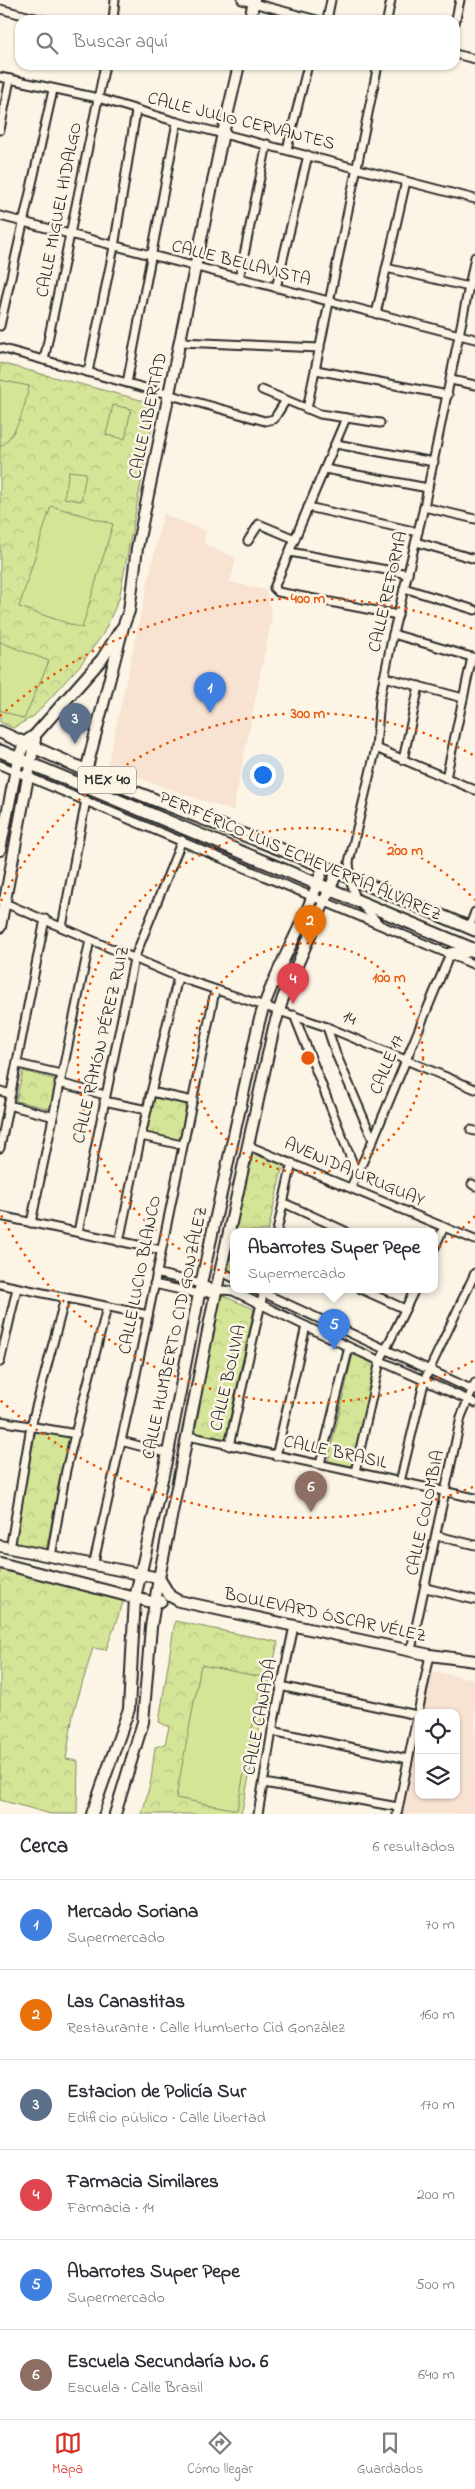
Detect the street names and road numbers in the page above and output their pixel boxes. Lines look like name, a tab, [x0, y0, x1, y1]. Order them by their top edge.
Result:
street label: CALLE JULIO CERVANTES	[145, 86, 337, 158]
street label: CALLE MIGUEL HIDALGO	[30, 120, 90, 300]
street label: CALLE BELLAVISTA	[169, 234, 313, 294]
street label: CALLE LIBERTAD	[123, 351, 175, 481]
street label: CALLE REFORMA	[362, 529, 416, 655]
road number: MEX 40	[78, 766, 136, 794]
street label: PERIFÉRICO LUIS ECHEVERRÍA ÁLVAREZ	[155, 785, 445, 929]
street label: CALLE RAMÓN PÉREZ RUIZ	[67, 944, 137, 1146]
street label: 14	[338, 1005, 360, 1034]
street label: CALLE 17	[364, 1030, 412, 1099]
street label: AVENIDA URUGUAY	[280, 1132, 429, 1215]
street label: CALLE LUCIO BLANCO	[113, 1193, 169, 1357]
street label: CALLE HUMBERTO CID GONZÁLEZ	[136, 1204, 216, 1462]
street label: CALLE BOLIVIA	[204, 1322, 254, 1434]
street label: CALLE BRASIL	[281, 1429, 390, 1477]
street label: CALLE COLOMBIA	[400, 1448, 452, 1578]
street label: BOULEVARD ÓSCAR VÉLEZ	[221, 1582, 428, 1650]
street label: CALLE CANADÁ	[237, 1656, 285, 1778]

